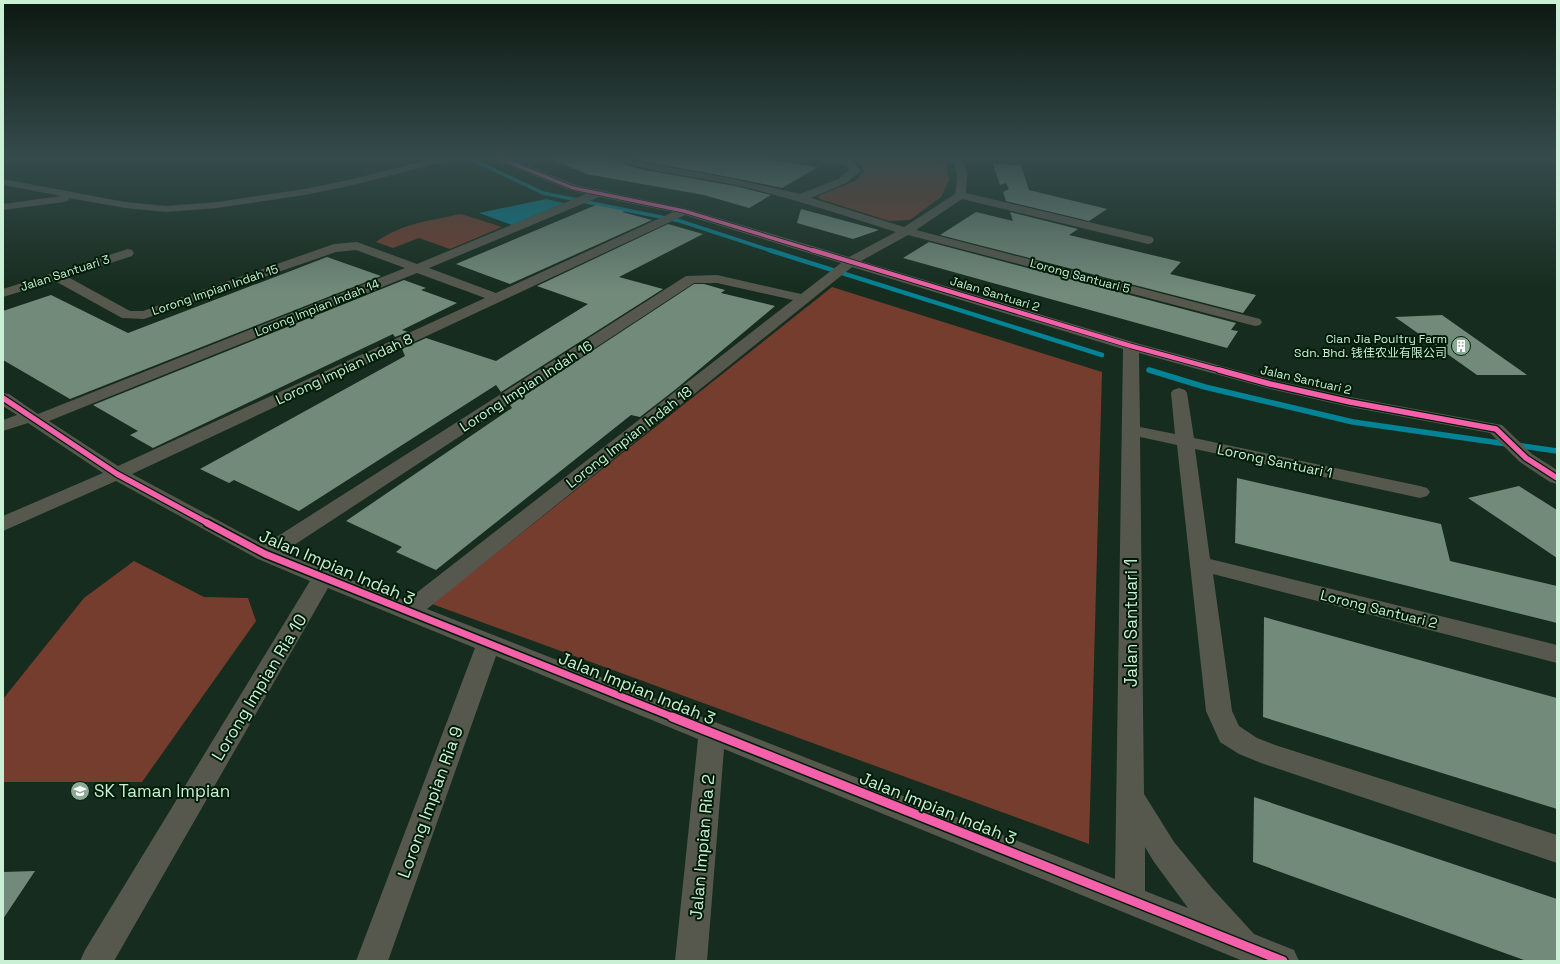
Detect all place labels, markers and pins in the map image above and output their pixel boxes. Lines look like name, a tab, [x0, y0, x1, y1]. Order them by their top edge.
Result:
place label: Cian Jia Poultry Farm Sdn. Bhd. 钱佳农业有限公司	[1294, 331, 1447, 361]
building icon: Cian Jia Poultry Farm Sdn. Bhd. 钱佳农业有限公司	[1450, 335, 1472, 357]
school or university icon: SK Taman Impian	[69, 780, 91, 802]
place label: SK Taman Impian	[94, 780, 230, 802]

